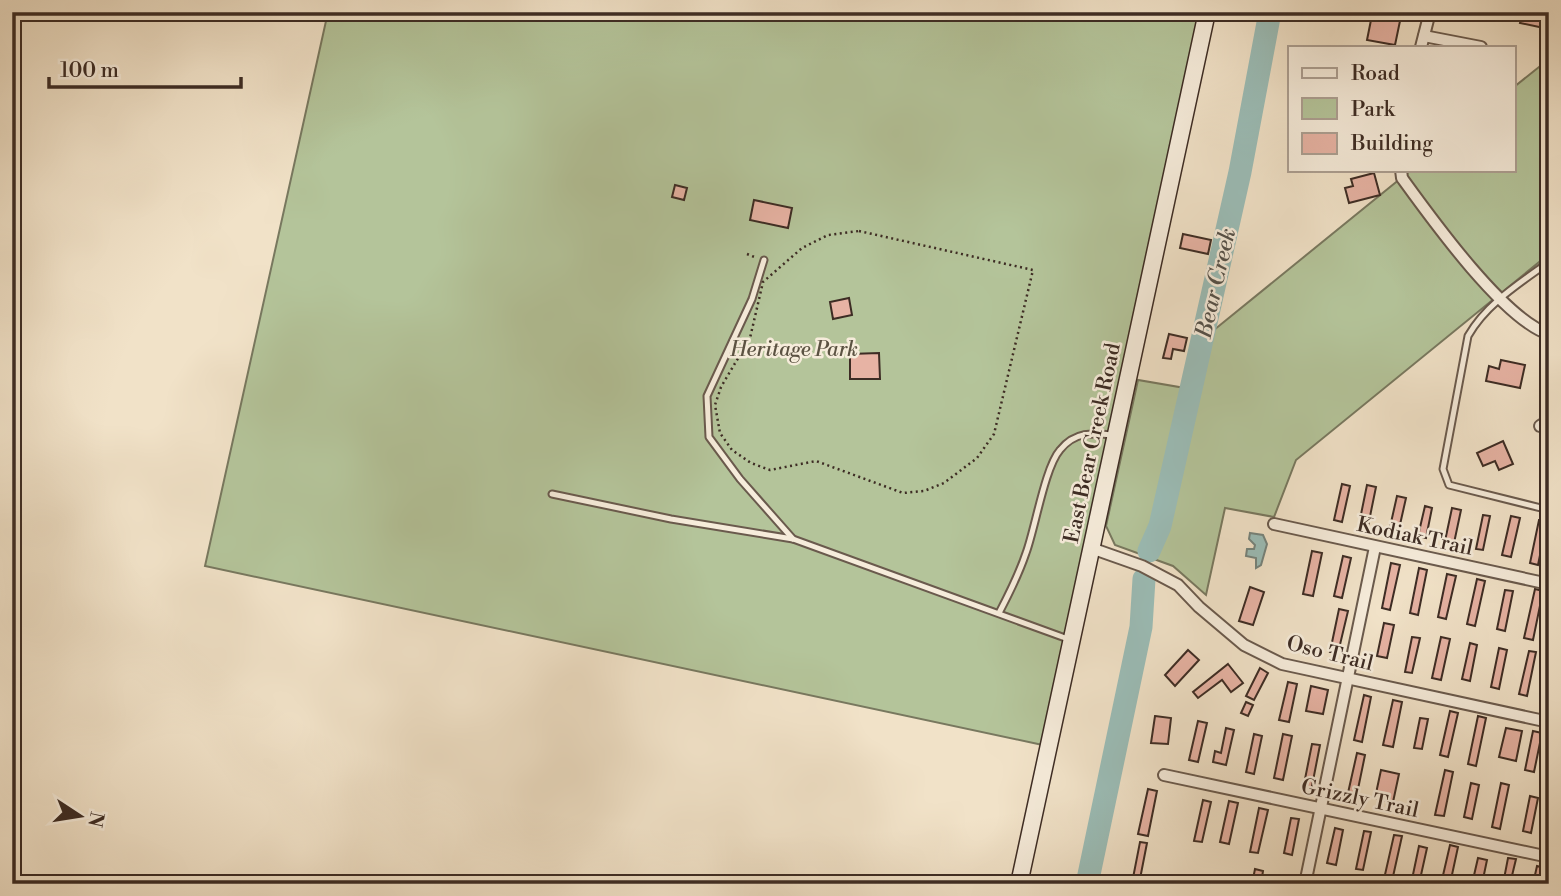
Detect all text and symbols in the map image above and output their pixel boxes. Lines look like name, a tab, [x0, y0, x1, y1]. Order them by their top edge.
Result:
scale bar	[49, 46, 242, 90]
legend	[1288, 46, 1516, 172]
text: 100 m	[60, 58, 119, 84]
text: Road	[1351, 61, 1400, 87]
text: Park	[1351, 97, 1396, 123]
text: Building	[1350, 131, 1433, 157]
water label: Bear Creek	[1189, 225, 1242, 342]
park label: Heritage Park	[729, 337, 858, 363]
street label: East Bear Creek Road	[1059, 341, 1127, 546]
street label: Kodiak Trail	[1354, 512, 1475, 562]
street label: Oso Trail	[1284, 631, 1376, 677]
street label: Grizzly Trail	[1299, 774, 1421, 824]
north arrow	[46, 780, 116, 850]
text: N	[82, 809, 109, 829]

